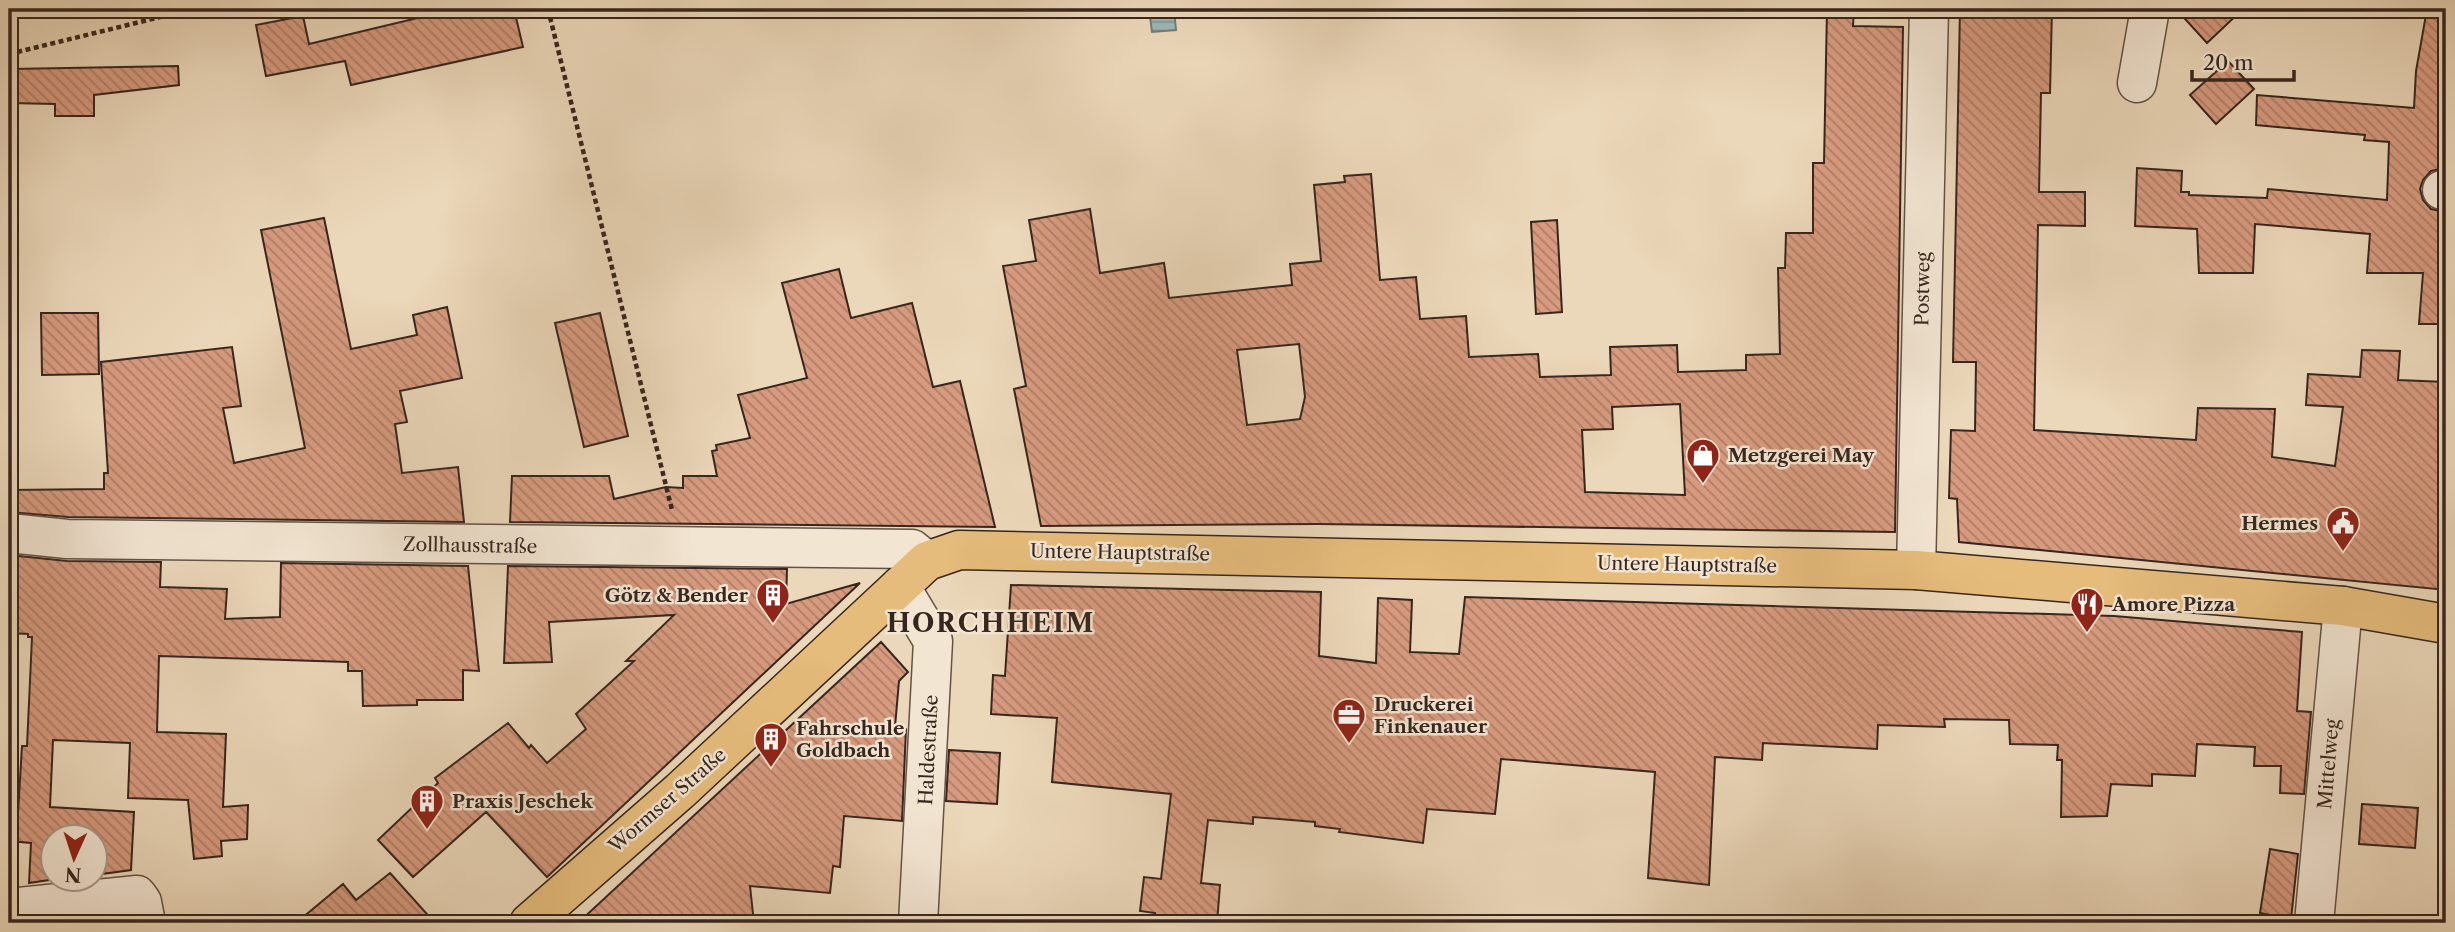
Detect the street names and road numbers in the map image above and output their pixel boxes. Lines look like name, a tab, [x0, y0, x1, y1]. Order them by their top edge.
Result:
street label: Postweg	[1910, 251, 1935, 326]
street label: Zollhausstraße	[403, 533, 537, 558]
street label: Untere Hauptstraße	[1030, 539, 1210, 566]
street label: Untere Hauptstraße	[1597, 551, 1777, 578]
street label: Haldestraße	[914, 694, 943, 806]
street label: Mittelweg	[2313, 717, 2344, 810]
street label: Wormser Straße	[603, 743, 731, 858]

